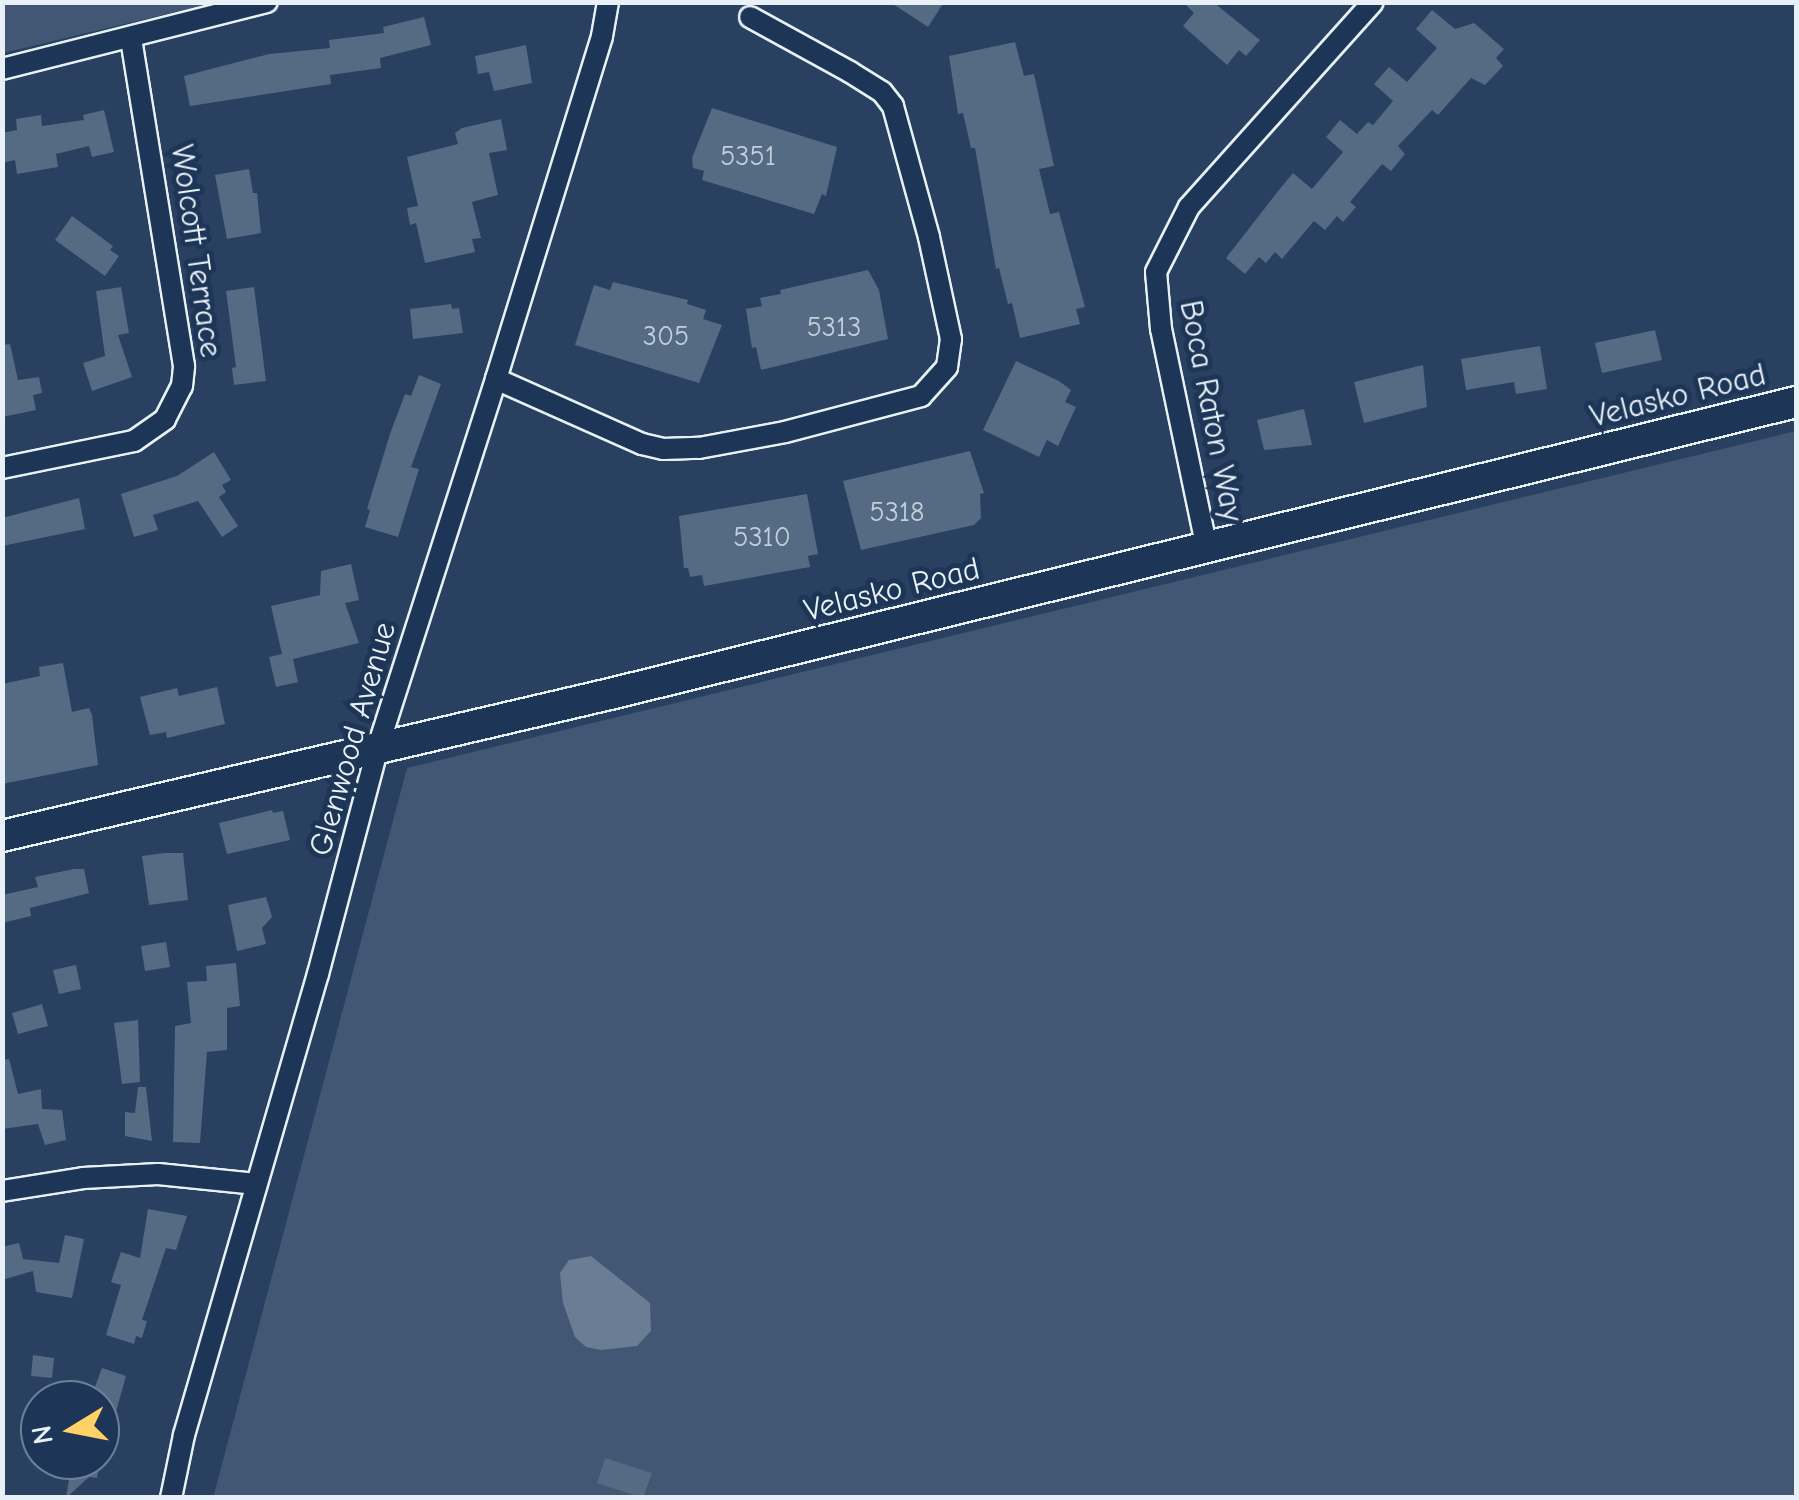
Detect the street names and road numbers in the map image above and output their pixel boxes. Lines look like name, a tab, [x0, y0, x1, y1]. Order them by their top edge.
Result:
street label: Wolcott Terrace	[162, 142, 230, 360]
street label: Boca Raton Way	[1171, 297, 1251, 525]
street label: Velasko Road	[1586, 356, 1770, 436]
street label: Velasko Road	[800, 550, 984, 630]
street label: Glenwood Avenue	[301, 618, 405, 860]

